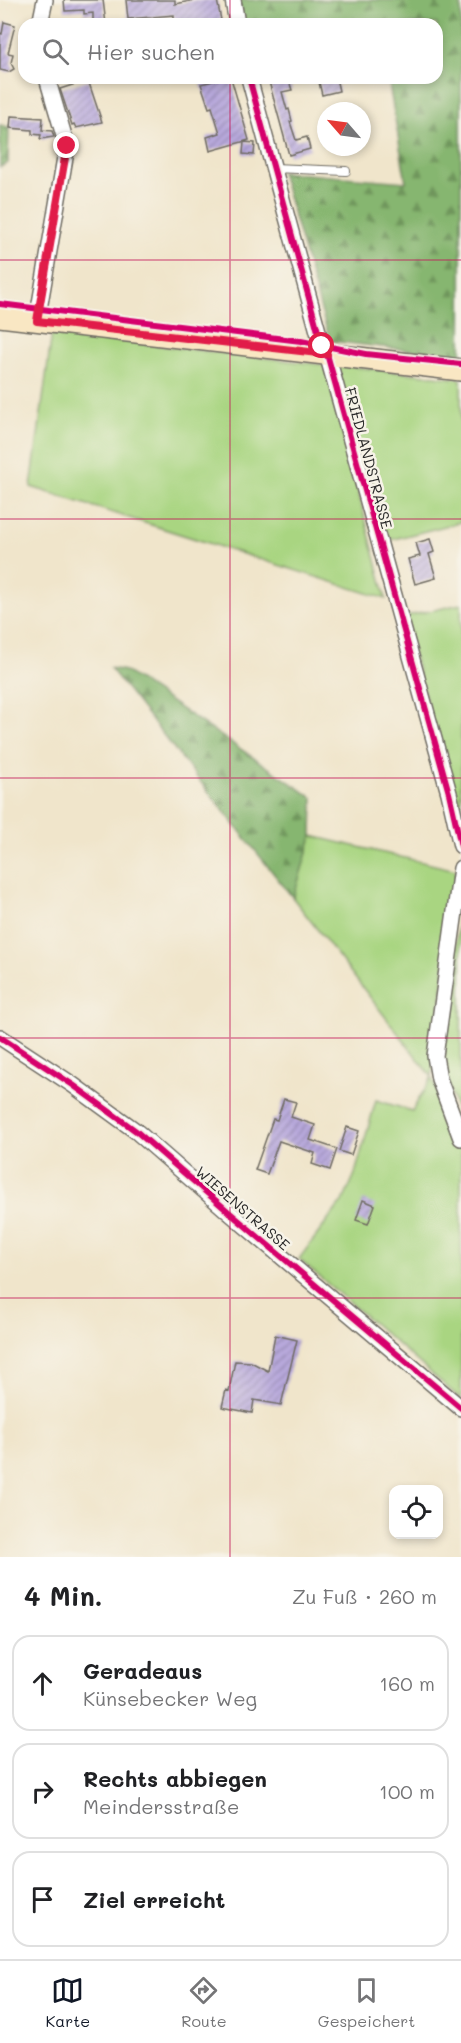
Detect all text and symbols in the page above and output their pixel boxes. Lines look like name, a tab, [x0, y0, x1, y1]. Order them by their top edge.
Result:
search box	[18, 18, 443, 84]
icon: search	[39, 35, 72, 68]
text: Hier suchen	[87, 37, 215, 66]
north arrow	[317, 102, 371, 156]
route end	[53, 132, 79, 158]
route start	[308, 332, 334, 358]
street label: FRIEDLANDSTRASSE	[341, 385, 398, 531]
street label: WIESENSTRASSE	[192, 1162, 295, 1255]
map controls	[389, 1485, 443, 1539]
button: locate	[389, 1485, 443, 1539]
text: 4 Min.	[24, 1579, 103, 1613]
text: Zu Fuß · 260 m	[292, 1583, 437, 1609]
text: Geradeaus	[83, 1656, 202, 1685]
icon: ahead	[26, 1667, 59, 1700]
text: 160 m	[379, 1670, 435, 1696]
text: Künsebecker Weg	[83, 1685, 257, 1711]
text: Rechts abbiegen	[83, 1764, 267, 1793]
icon: right	[26, 1775, 59, 1808]
text: 100 m	[379, 1778, 435, 1804]
text: Meindersstraße	[83, 1793, 239, 1819]
icon: arrive	[26, 1883, 59, 1916]
text: Ziel erreicht	[83, 1885, 225, 1914]
tab: Karte	[46, 1974, 90, 2031]
tab: Route	[181, 1974, 227, 2031]
tab: Gespeichert	[318, 1974, 415, 2031]

